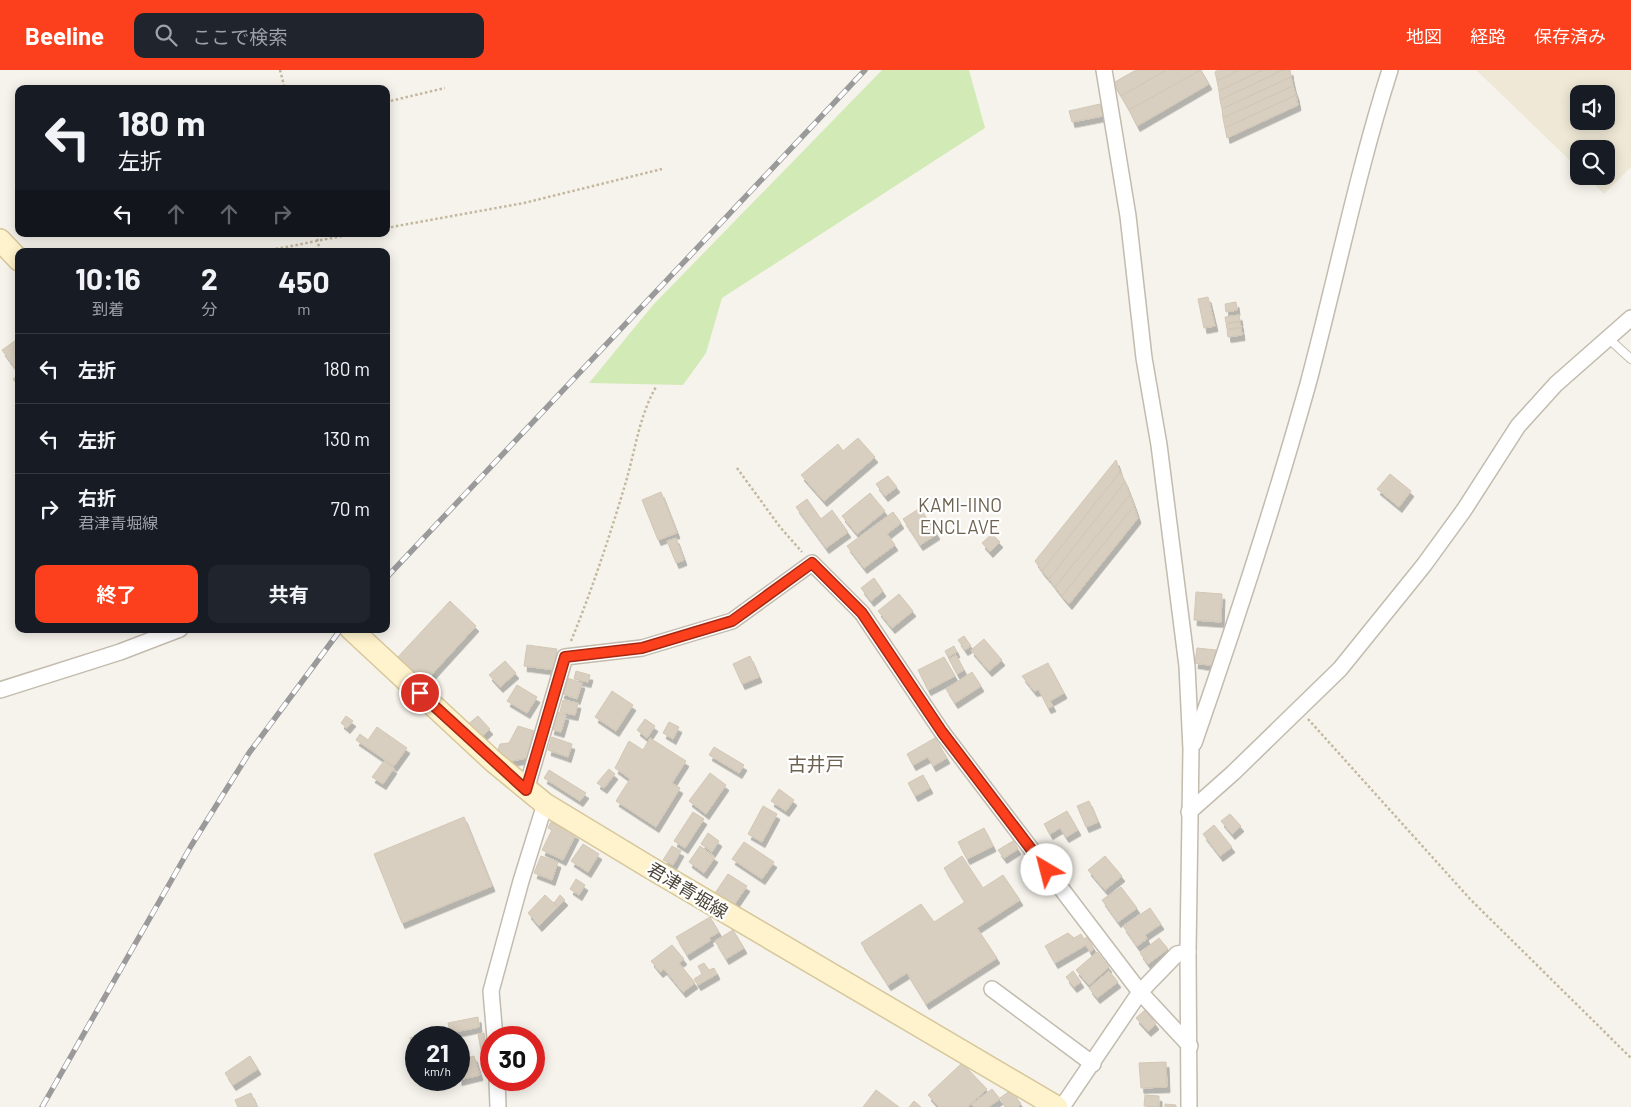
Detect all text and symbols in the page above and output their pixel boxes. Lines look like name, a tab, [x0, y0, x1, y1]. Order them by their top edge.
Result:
search box	[134, 13, 484, 58]
text: Beeline	[25, 21, 104, 50]
icon: search	[152, 21, 180, 49]
text: ここで検索	[192, 25, 287, 48]
text: 地図	[1406, 25, 1442, 47]
text: 経路	[1470, 25, 1506, 47]
text: 保存済み	[1534, 25, 1606, 47]
map controls	[1570, 85, 1615, 185]
button: sound	[1570, 85, 1615, 130]
text: 180 m	[118, 101, 206, 143]
icon: left	[35, 105, 100, 170]
button: search	[1570, 140, 1615, 185]
text: 左折	[118, 147, 162, 173]
icon: left	[109, 200, 137, 228]
icon: ahead	[162, 200, 190, 228]
icon: ahead	[215, 200, 243, 228]
icon: right	[268, 200, 296, 228]
text: 10:16	[75, 260, 141, 296]
text: 2	[201, 260, 218, 296]
text: 450	[278, 263, 330, 299]
text: 到着	[92, 299, 124, 318]
text: 分	[201, 299, 217, 318]
text: m	[297, 299, 311, 318]
icon: left	[35, 355, 63, 383]
text: 180 m	[323, 357, 370, 380]
text: 左折	[78, 358, 116, 381]
icon: left	[35, 425, 63, 453]
text: 130 m	[323, 427, 370, 450]
text: 左折	[78, 428, 116, 451]
text: 右折	[78, 486, 116, 509]
district label: KAMI-IINO ENCLAVE	[918, 493, 1002, 538]
icon: right	[35, 495, 63, 523]
text: 70 m	[331, 497, 370, 520]
text: 君津青堀線	[78, 513, 158, 532]
button: 終了	[35, 565, 198, 623]
button: 共有	[208, 565, 370, 623]
pin	[399, 672, 441, 714]
icon: arrive	[406, 679, 434, 707]
district label: 古井戸	[787, 752, 845, 775]
position arrow	[1020, 843, 1072, 895]
street label: 君津青堀線	[644, 857, 732, 923]
speed limit sign: 30	[480, 1026, 545, 1091]
text: 21	[426, 1037, 449, 1067]
text: km/h	[424, 1064, 451, 1078]

